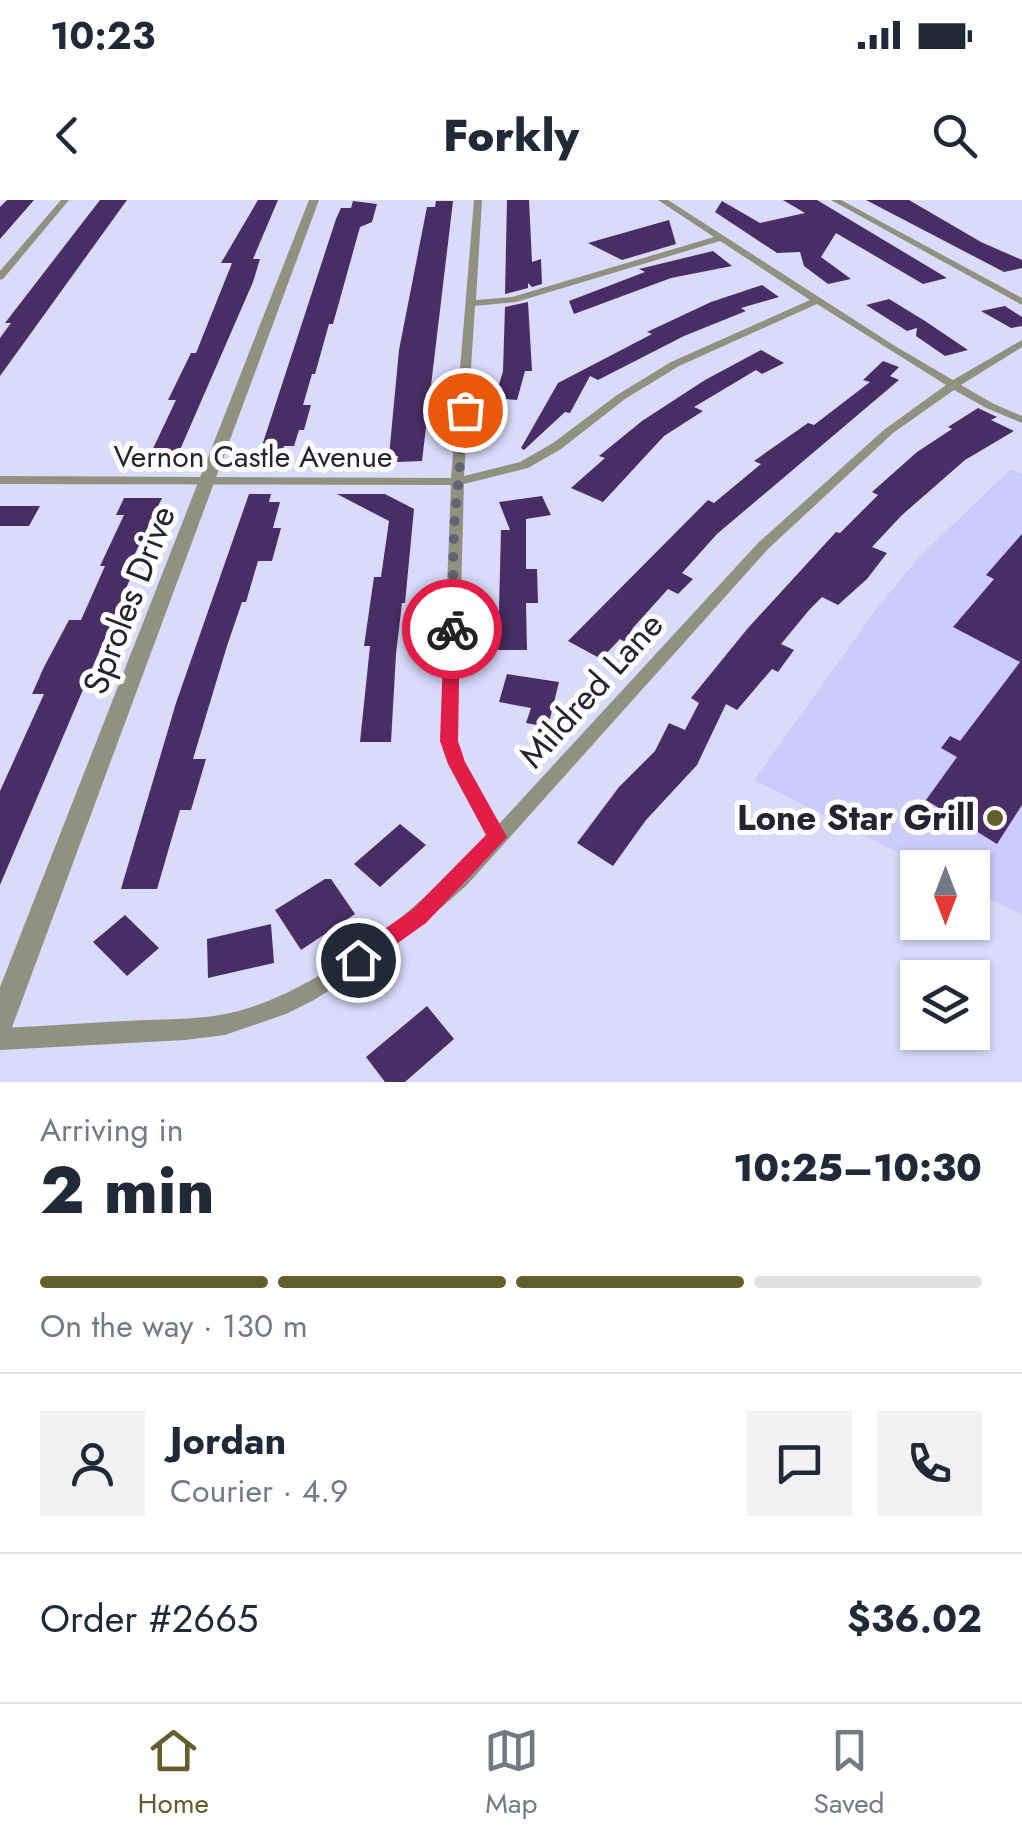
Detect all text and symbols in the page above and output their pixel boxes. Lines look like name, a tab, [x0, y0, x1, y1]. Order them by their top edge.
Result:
text: 10:23	[50, 8, 155, 63]
text: Forkly	[443, 103, 579, 168]
icon: back	[40, 108, 95, 163]
icon: search	[927, 108, 982, 163]
pin	[423, 368, 508, 453]
icon: bag	[438, 383, 493, 438]
street label: Vernon Castle Avenue	[113, 435, 393, 478]
street label: Sproles Drive	[70, 499, 188, 701]
courier	[402, 579, 502, 679]
street label: Mildred Lane	[507, 601, 675, 779]
icon: bike	[425, 602, 480, 657]
place label: Lone Star Grill	[737, 793, 975, 843]
marker: Lone Star Grill	[984, 807, 1006, 829]
north arrow	[900, 850, 990, 940]
map controls	[900, 850, 990, 1050]
pin	[316, 918, 401, 1003]
icon: home	[331, 933, 386, 988]
button: layers	[900, 960, 990, 1050]
text: Arriving in	[40, 1107, 184, 1153]
text: 10:25–10:30	[733, 1140, 982, 1195]
text: 2 min	[40, 1143, 215, 1237]
text: On the way · 130 m	[40, 1303, 308, 1349]
button: person	[40, 1411, 145, 1516]
button: chat	[747, 1411, 852, 1516]
button: phone	[877, 1411, 982, 1516]
text: Jordan	[170, 1413, 286, 1468]
text: Courier · 4.9	[170, 1468, 348, 1514]
text: Order #2665	[40, 1591, 259, 1646]
text: $36.02	[847, 1591, 982, 1646]
tab: Home	[137, 1723, 209, 1824]
tab: Map	[484, 1723, 539, 1824]
tab: Saved	[814, 1723, 885, 1824]

